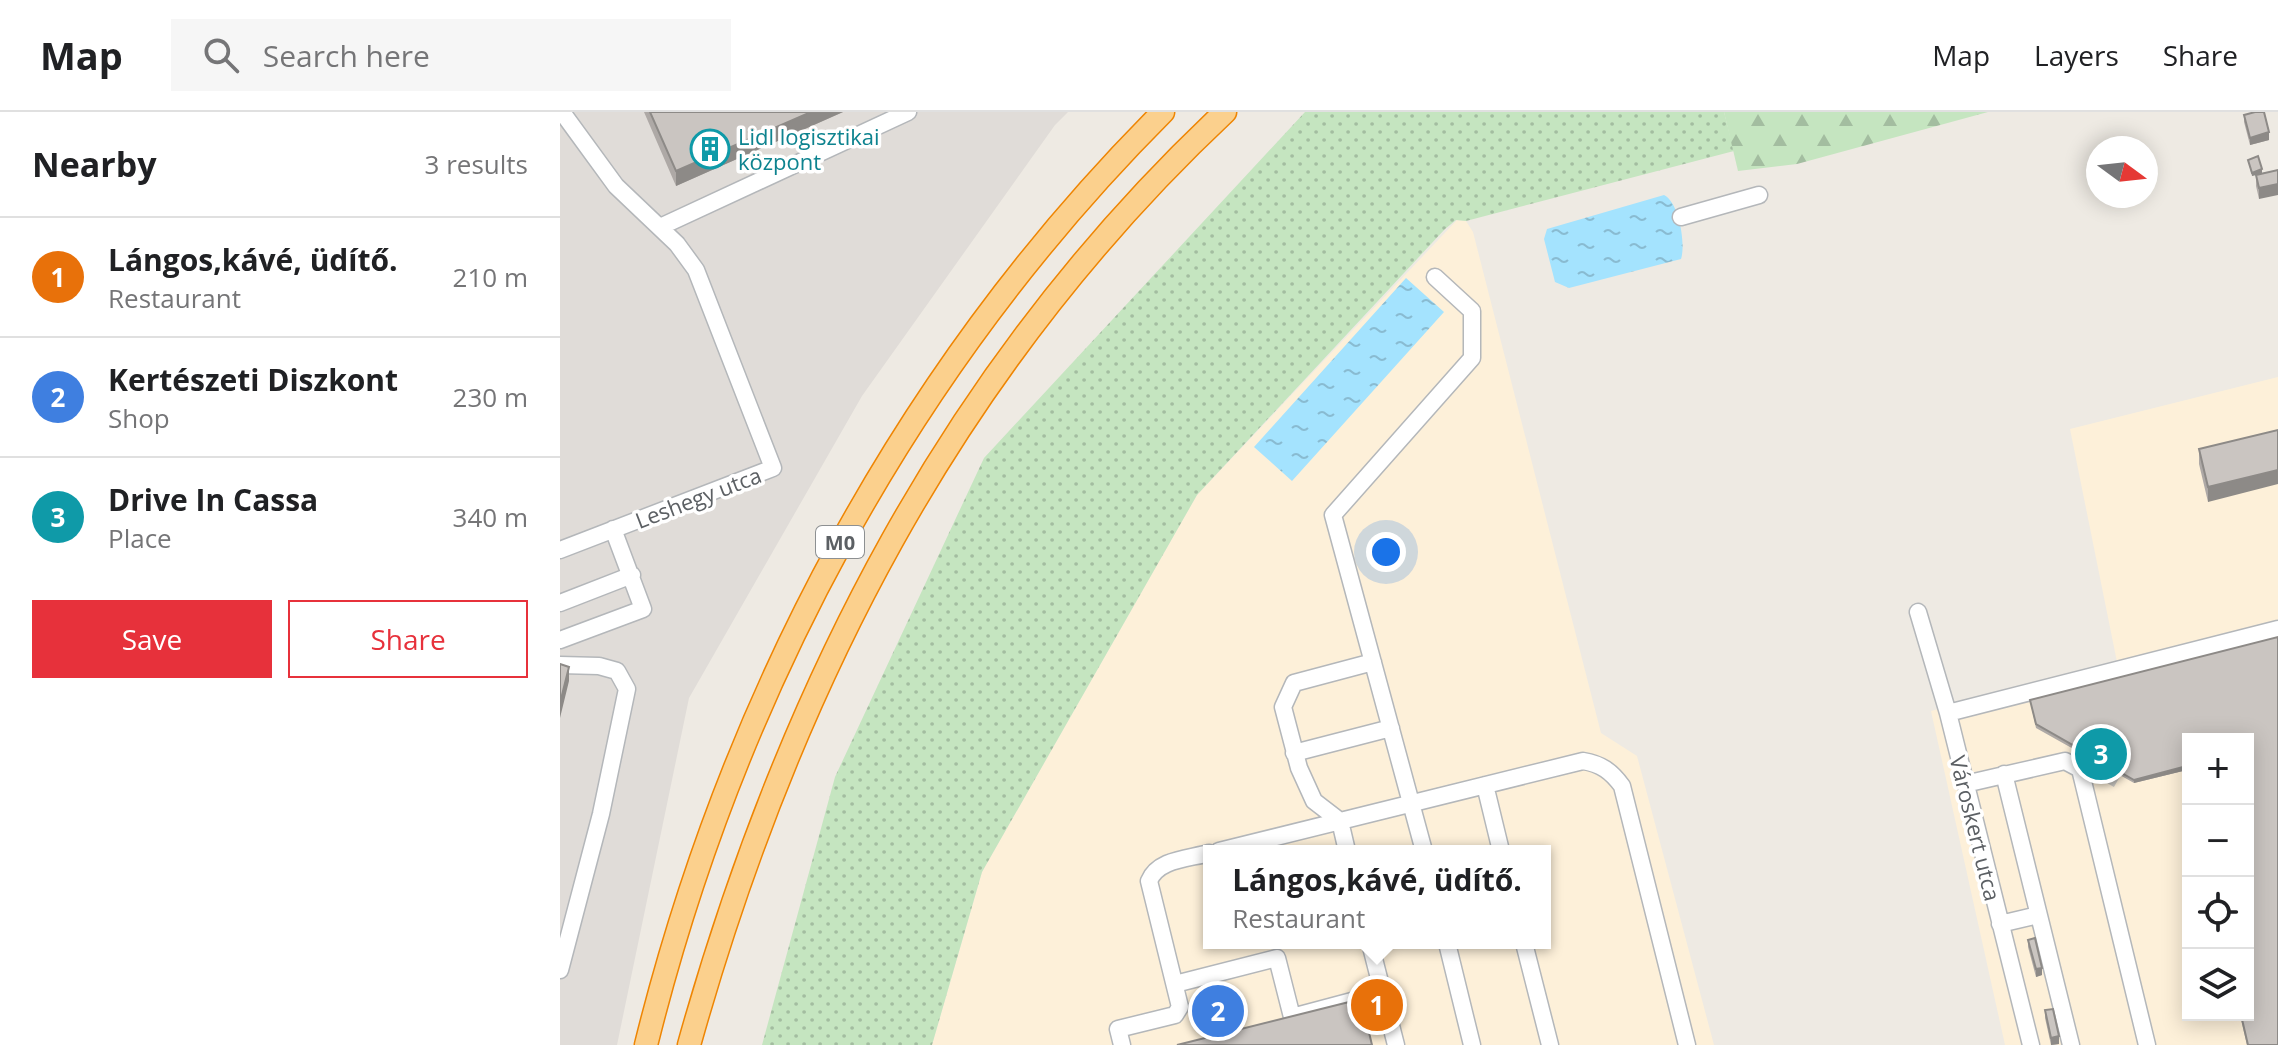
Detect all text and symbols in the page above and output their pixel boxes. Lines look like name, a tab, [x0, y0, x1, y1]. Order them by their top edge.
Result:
search box	[171, 19, 731, 91]
text: Map	[40, 29, 123, 81]
icon: search	[199, 33, 243, 77]
text: Search here	[263, 35, 430, 76]
text: Map	[1932, 36, 1990, 74]
text: Layers	[2034, 36, 2119, 74]
text: Share	[2163, 36, 2238, 74]
place label: Lidl logisztikai központ	[738, 121, 880, 176]
building icon: Lidl logisztikai központ	[689, 128, 731, 170]
north arrow	[2086, 136, 2158, 208]
text: Nearby	[32, 141, 157, 187]
text: 3 results	[425, 146, 528, 182]
text: Lángos,kávé, üdítő.	[108, 239, 398, 280]
text: 1	[51, 259, 65, 295]
text: 210 m	[453, 259, 528, 295]
text: Restaurant	[108, 280, 241, 316]
text: Kertészeti Diszkont	[108, 359, 398, 400]
text: 2	[51, 379, 65, 415]
text: 230 m	[453, 379, 528, 415]
text: Shop	[108, 400, 170, 436]
street label: Leshegy utca	[631, 459, 765, 535]
text: Drive In Cassa	[108, 479, 318, 520]
text: 3	[51, 499, 65, 535]
text: 340 m	[453, 499, 528, 535]
text: Place	[108, 520, 172, 556]
road number: M0	[816, 526, 864, 558]
your location	[1366, 532, 1406, 572]
button: Save	[32, 600, 272, 678]
button: Share	[288, 600, 528, 678]
pin: 3	[2075, 724, 2127, 784]
map controls	[2182, 733, 2254, 1021]
button: +	[2182, 733, 2254, 805]
street label: Városkert utca	[1943, 752, 2009, 904]
button: −	[2182, 805, 2254, 877]
popup	[1203, 845, 1551, 949]
text: Lángos,kávé, üdítő.	[1232, 859, 1522, 900]
button: locate	[2182, 877, 2254, 949]
text: Restaurant	[1232, 900, 1365, 936]
button: layers	[2182, 949, 2254, 1021]
pin: 1	[1351, 975, 1403, 1035]
pin: 2	[1192, 981, 1244, 1041]

